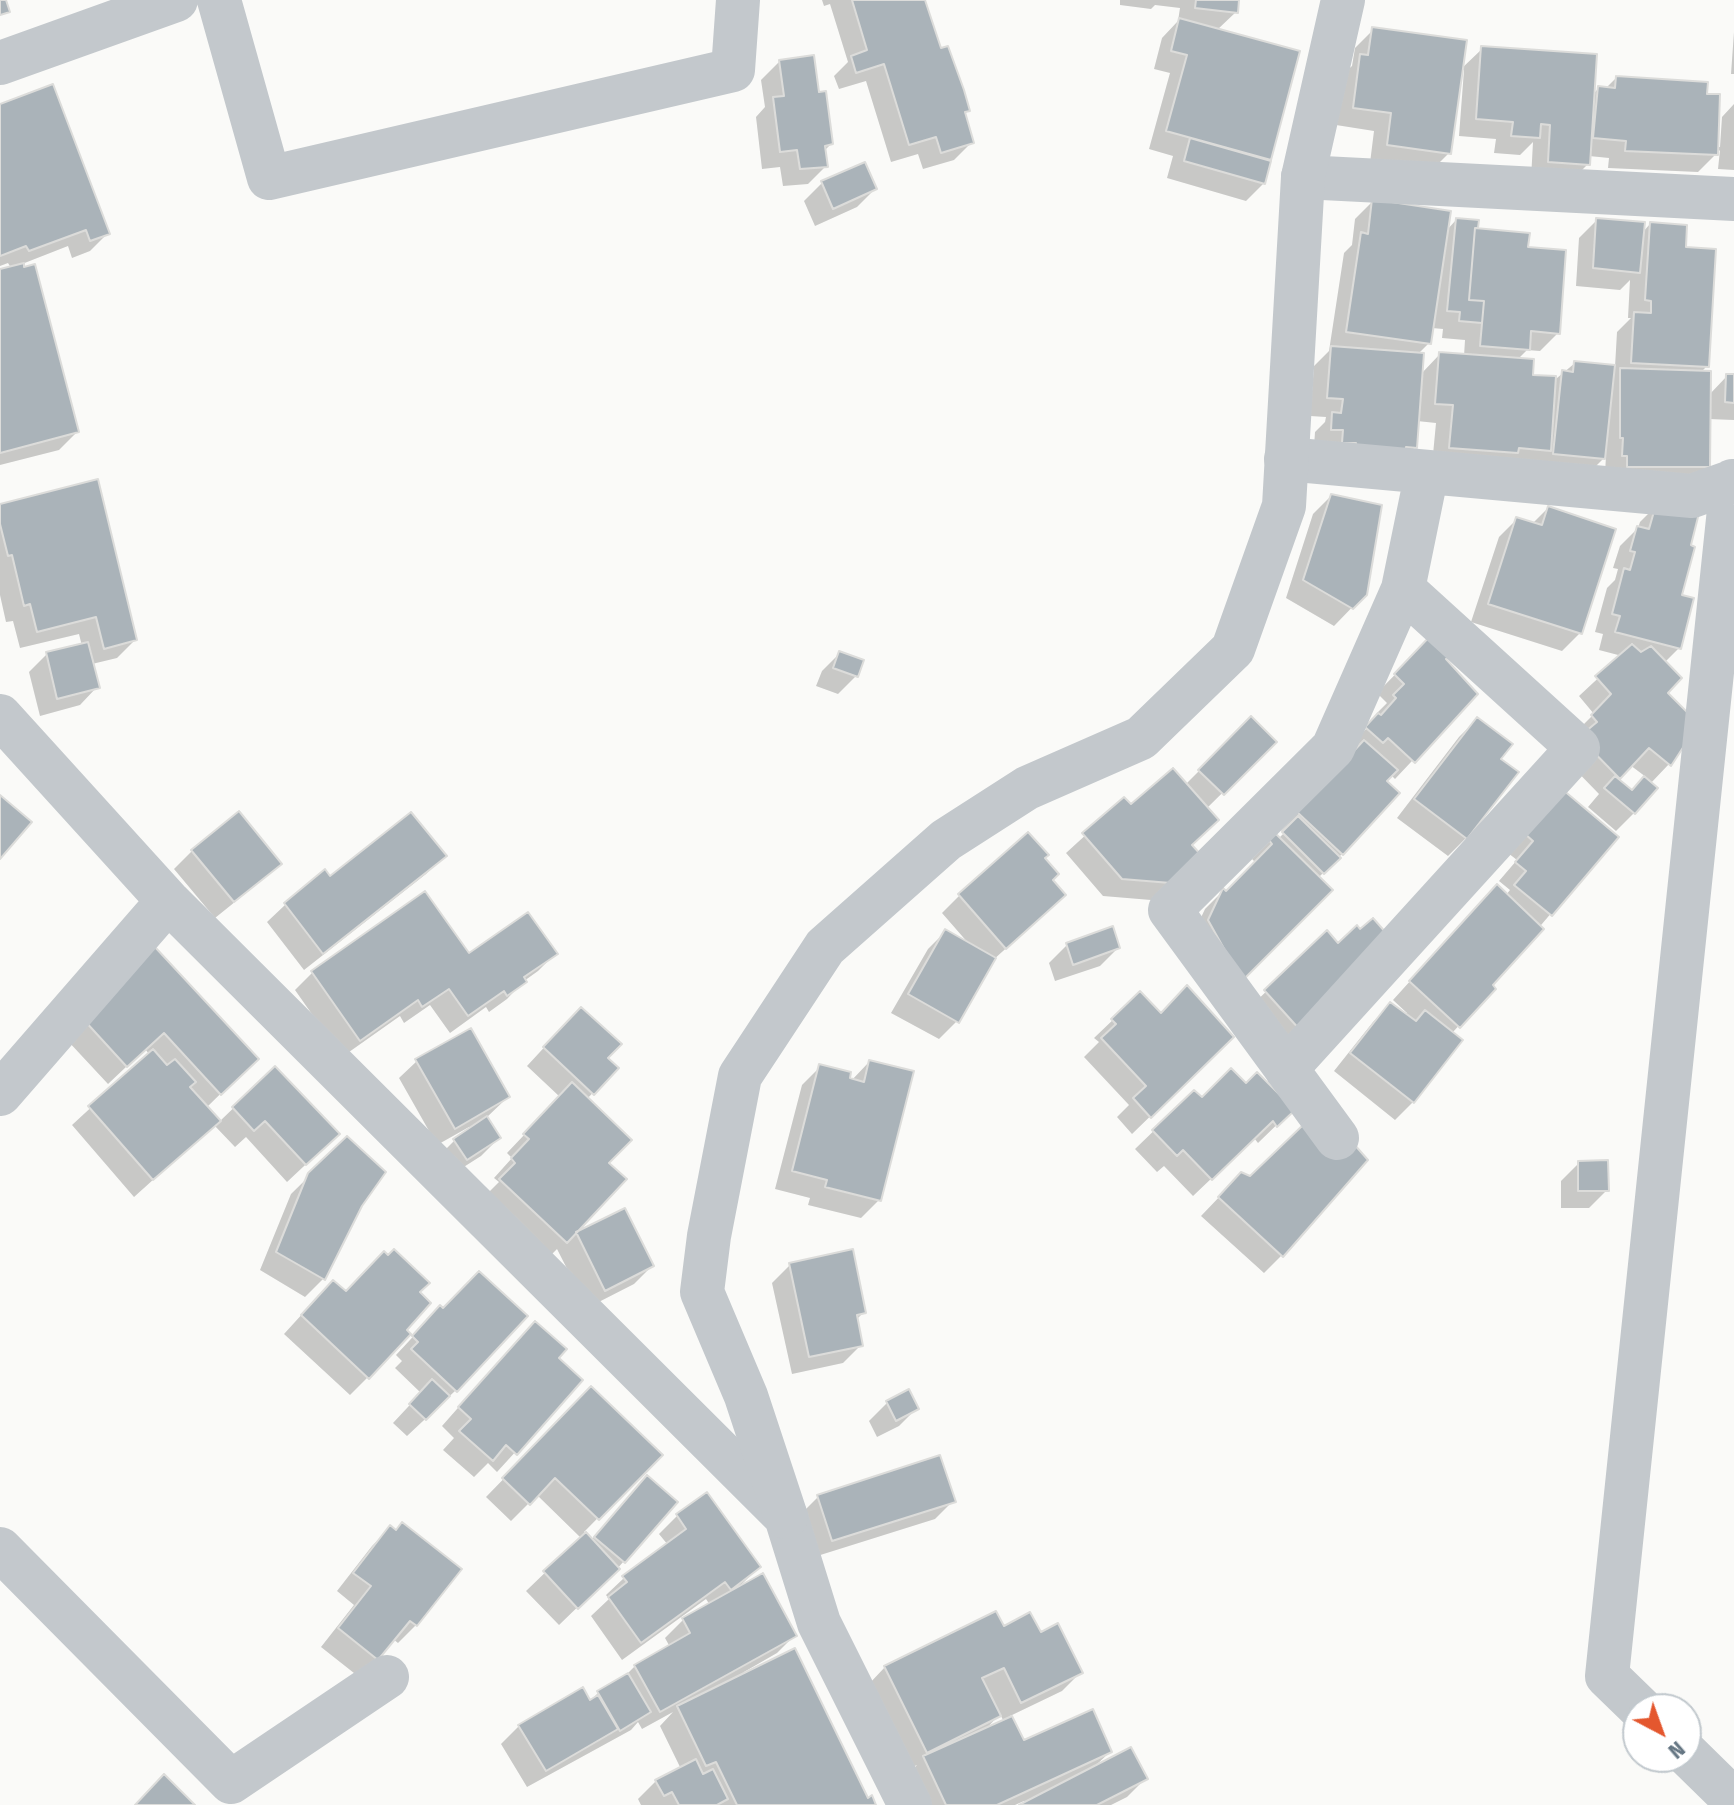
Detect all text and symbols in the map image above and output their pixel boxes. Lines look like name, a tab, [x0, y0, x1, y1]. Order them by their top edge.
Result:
north arrow	[1622, 1693, 1702, 1773]
text: N	[1663, 1735, 1691, 1764]

